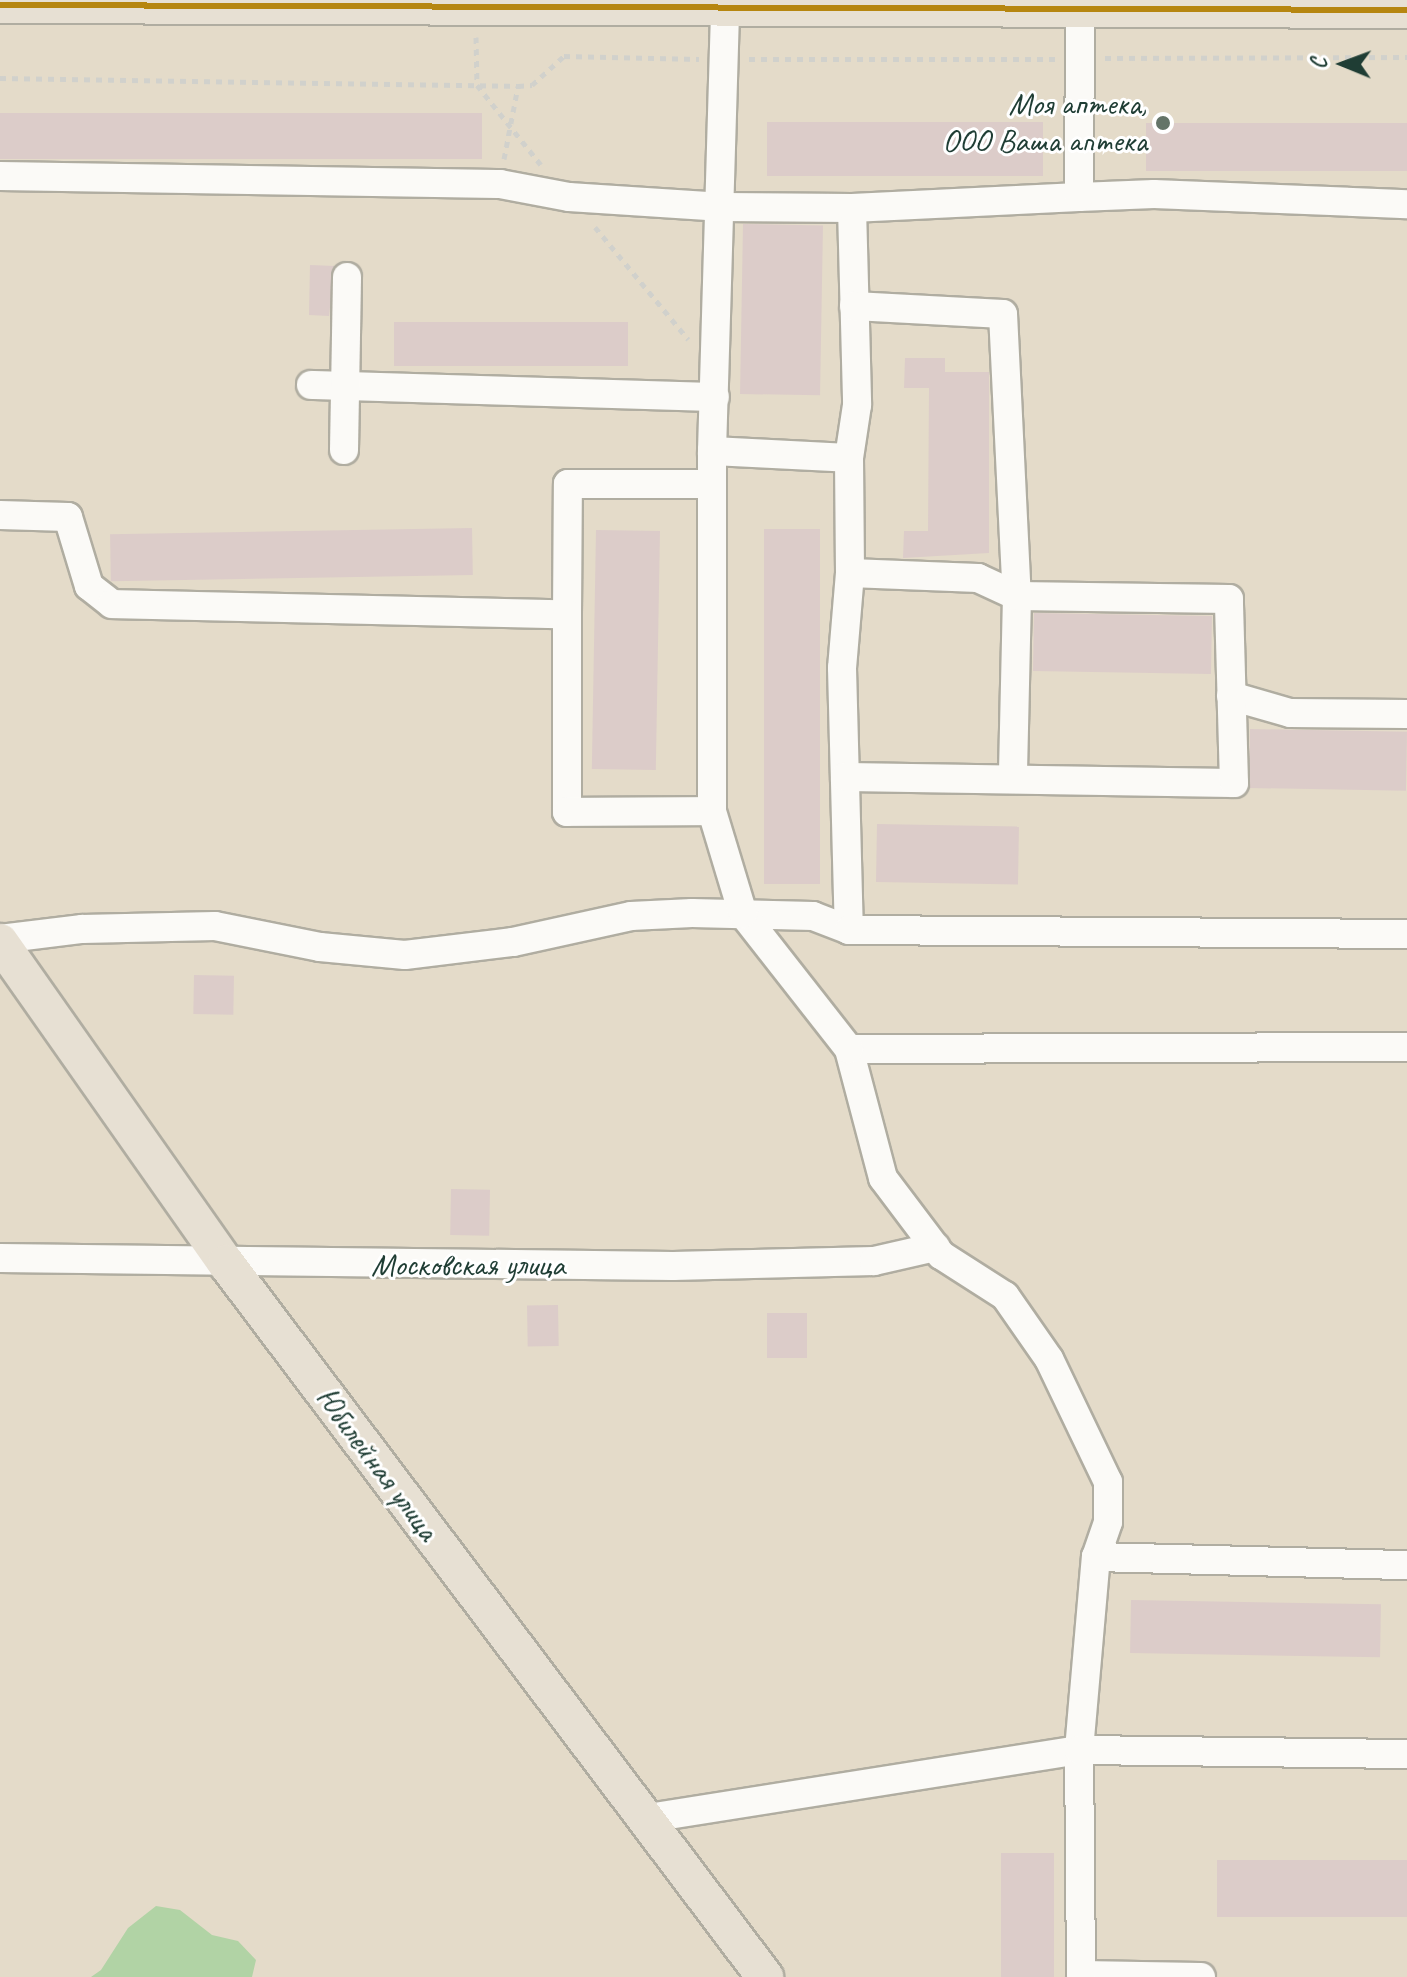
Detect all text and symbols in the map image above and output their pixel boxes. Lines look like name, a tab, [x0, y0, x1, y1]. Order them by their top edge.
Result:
north arrow	[1303, 24, 1383, 104]
text: С	[1305, 58, 1333, 69]
place label: Моя аптека, ООО Ваша аптека	[941, 86, 1147, 161]
marker: Моя аптека, ООО Ваша аптека	[1154, 114, 1172, 132]
street label: Московская улица	[370, 1246, 566, 1284]
street label: Юбилейная улица	[306, 1378, 448, 1550]

